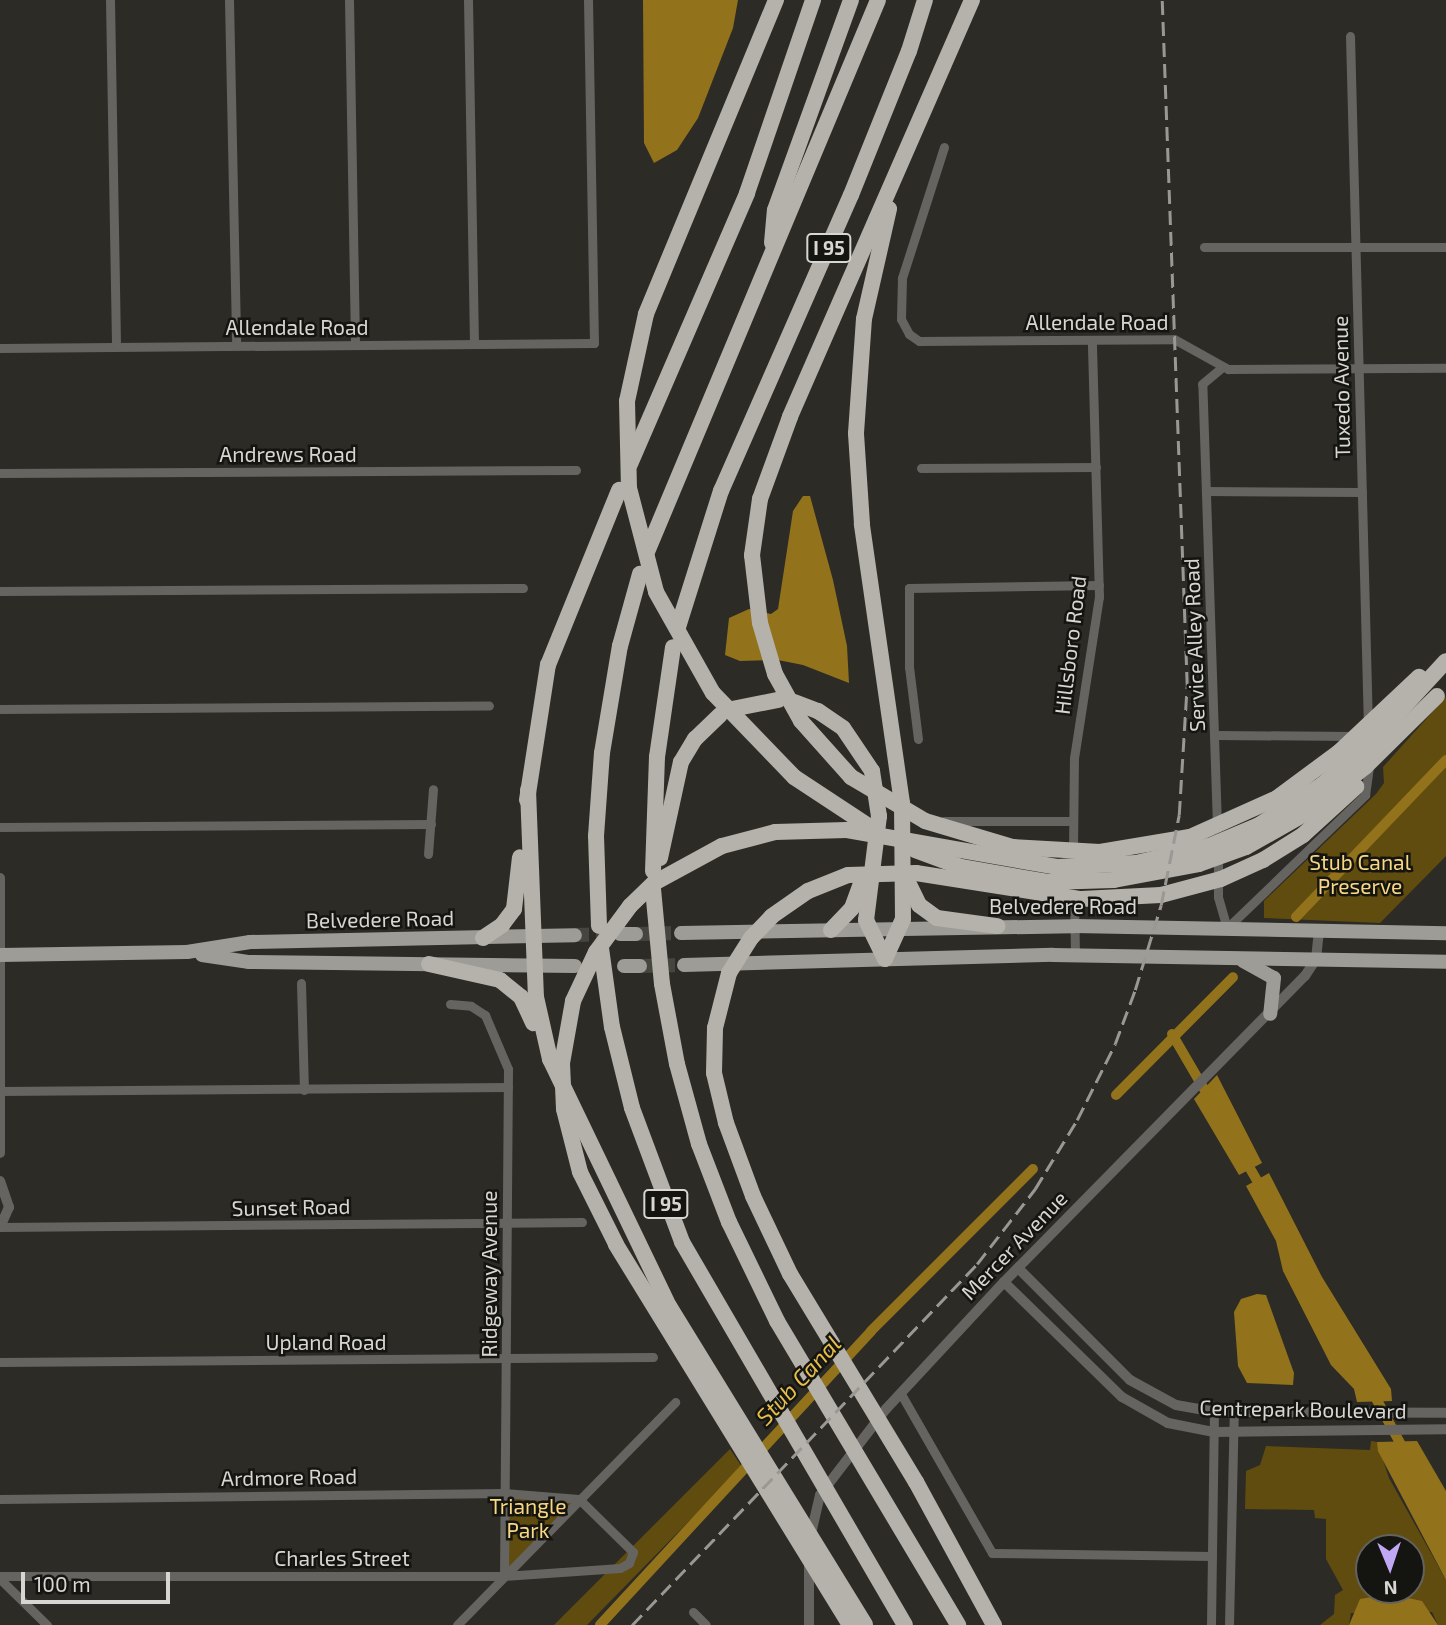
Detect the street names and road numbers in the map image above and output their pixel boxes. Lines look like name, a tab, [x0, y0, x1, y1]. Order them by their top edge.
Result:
road number: I 95	[806, 232, 852, 264]
street label: Allendale Road	[1025, 309, 1169, 335]
street label: Allendale Road	[225, 314, 369, 340]
street label: Tuxedo Avenue	[1327, 315, 1355, 459]
street label: Andrews Road	[219, 441, 357, 467]
street label: Service Alley Road	[1178, 557, 1210, 733]
street label: Hillsboro Road	[1049, 574, 1091, 716]
street label: Belvedere Road	[989, 893, 1137, 919]
street label: Belvedere Road	[306, 905, 454, 933]
street label: Mercer Avenue	[955, 1185, 1073, 1305]
road number: I 95	[643, 1188, 689, 1220]
street label: Ridgeway Avenue	[476, 1190, 502, 1358]
street label: Sunset Road	[231, 1193, 351, 1221]
street label: Upland Road	[265, 1329, 387, 1355]
street label: Centrepark Boulevard	[1199, 1395, 1407, 1423]
street label: Ardmore Road	[221, 1463, 357, 1491]
street label: Charles Street	[274, 1545, 410, 1571]

